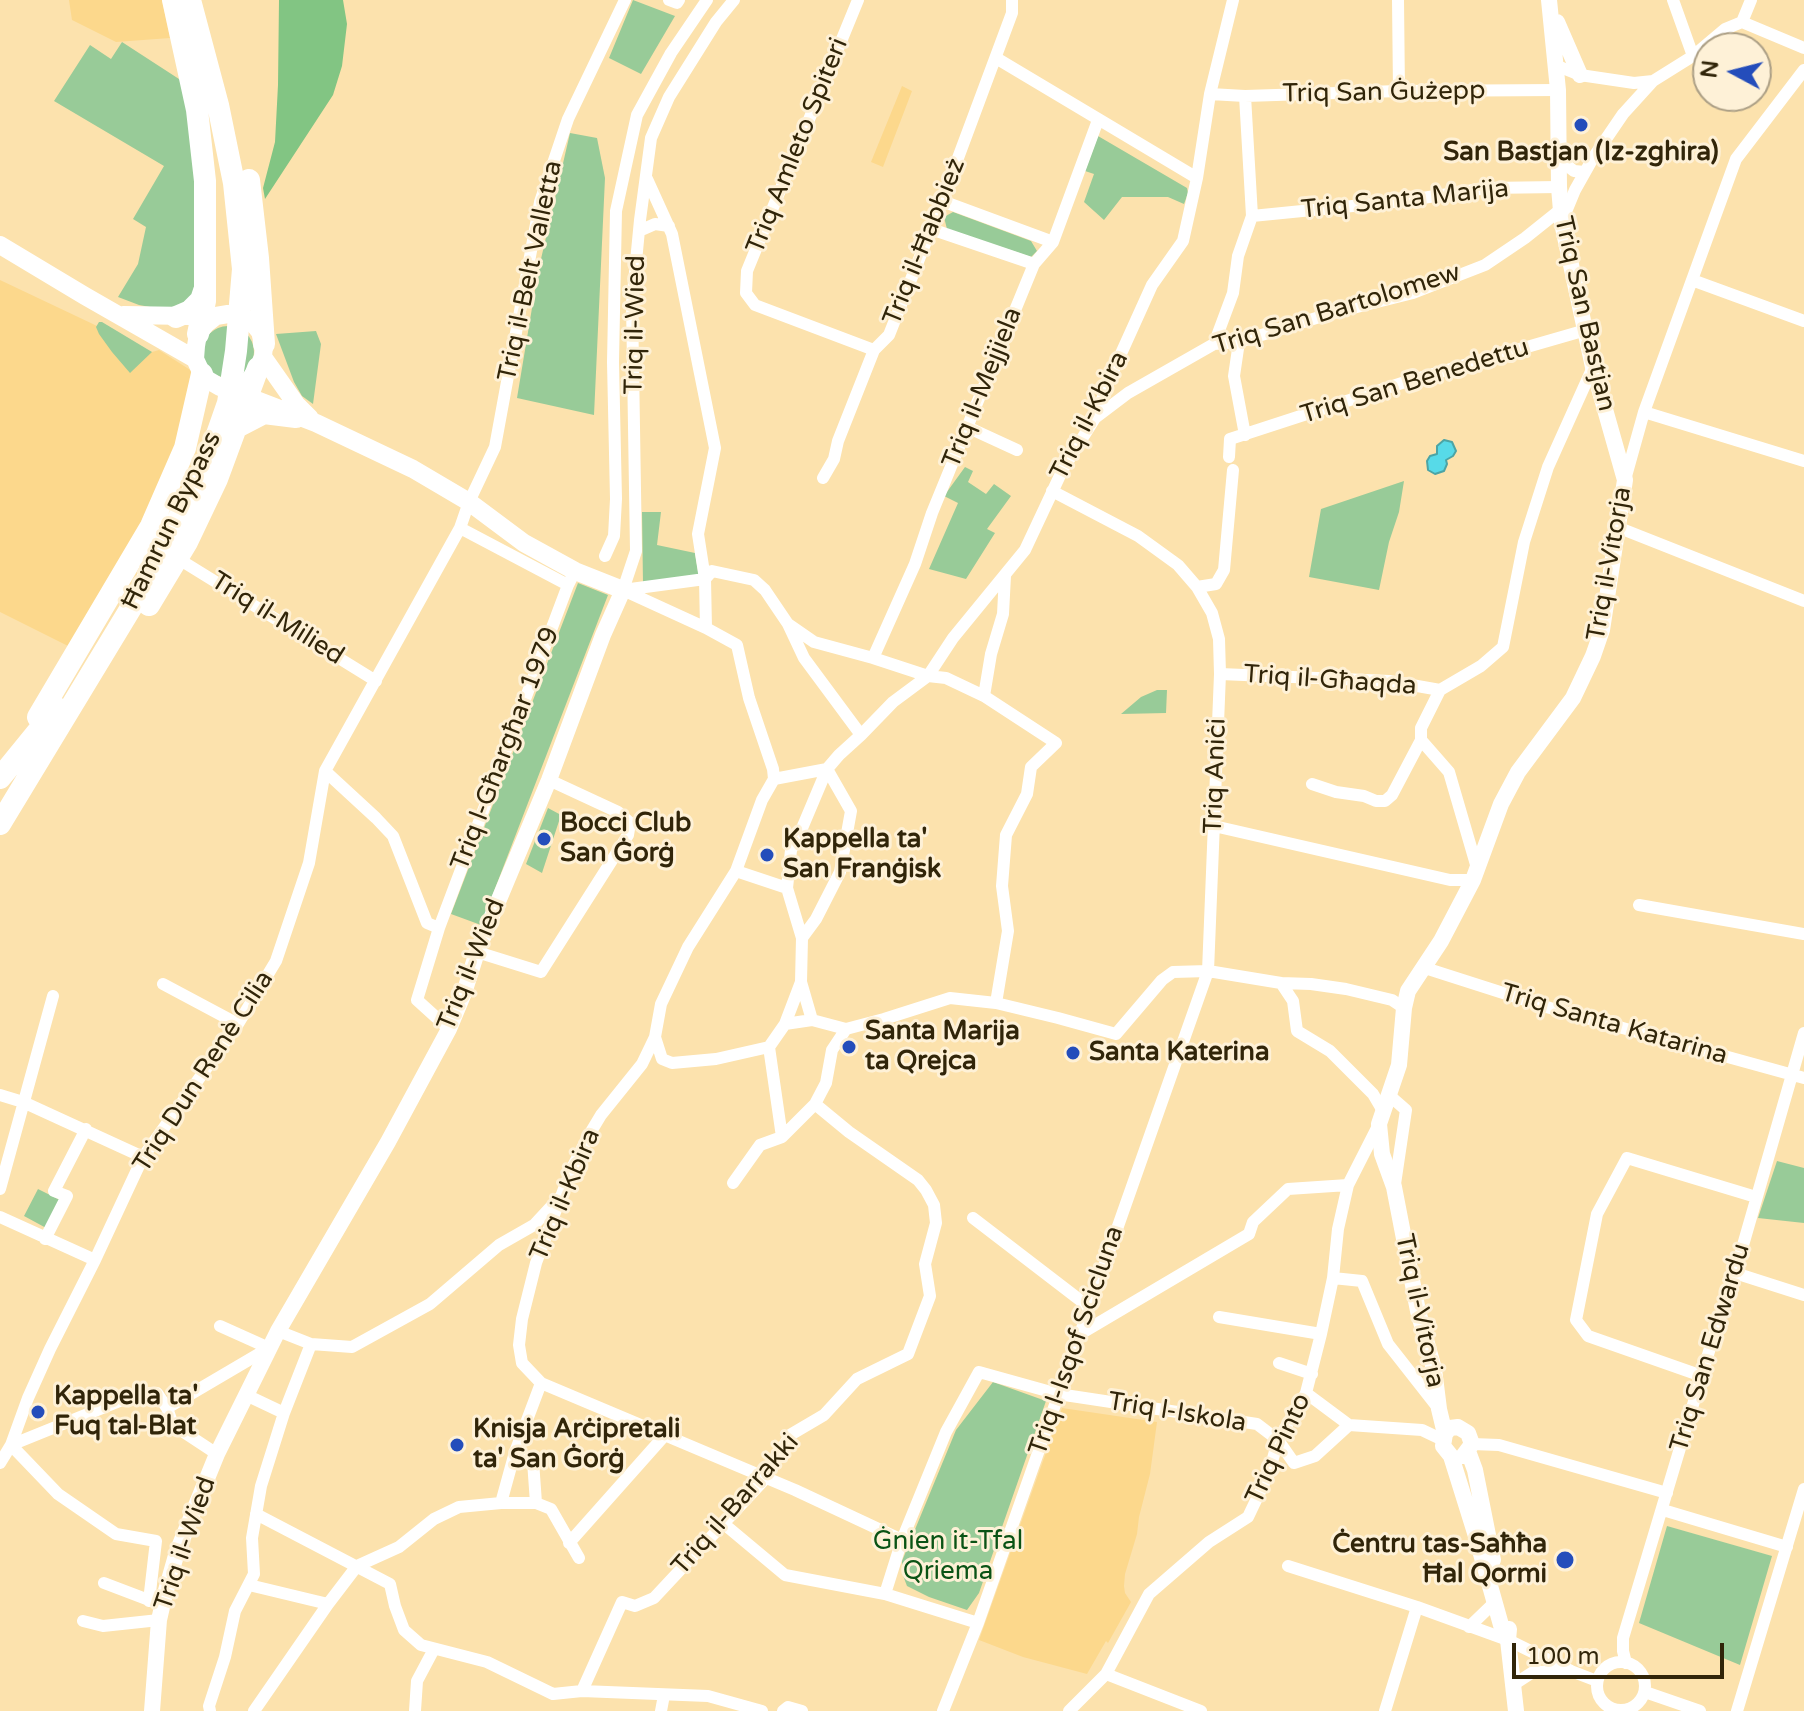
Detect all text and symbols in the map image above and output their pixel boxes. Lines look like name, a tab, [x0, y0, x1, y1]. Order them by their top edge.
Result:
north arrow	[1692, 32, 1772, 112]
street label: Triq Amleto Spiteri	[740, 33, 856, 259]
text: N	[1696, 59, 1724, 80]
street label: Triq San Ġużepp	[1282, 76, 1486, 110]
marker: San Bastjan (Iz-zghira)	[1572, 116, 1590, 134]
place label: San Bastjan (Iz-zghira)	[1443, 137, 1719, 169]
street label: Triq il-Ħabbież	[877, 154, 973, 330]
street label: Triq il-Belt Valletta	[492, 158, 570, 384]
street label: Triq Santa Marija	[1300, 174, 1510, 226]
street label: Triq San Bastjan	[1546, 214, 1622, 414]
street label: Triq il-Wied	[619, 255, 653, 395]
street label: Triq San Bartolomew	[1210, 258, 1464, 362]
street label: Triq il-Mejjiela	[937, 303, 1029, 473]
street label: Triq San Benedettu	[1297, 332, 1533, 432]
street label: Triq il-Kbira	[1044, 346, 1136, 486]
street label: Ħamrun Bypass	[115, 427, 229, 615]
street label: Triq il-Vitorja	[1581, 484, 1639, 644]
street label: Triq il-Milied	[205, 566, 349, 672]
street label: Triq l-Għargħar 1979	[445, 623, 567, 875]
street label: Triq il-Għaqda	[1242, 659, 1418, 703]
street label: Triq Aniċi	[1198, 718, 1234, 834]
place label: Bocci Club San Ġorġ	[560, 808, 691, 870]
place label: Kappella ta' San Franġisk	[783, 824, 941, 886]
marker: Bocci Club San Ġorġ	[535, 830, 553, 848]
marker: Kappella ta' San Franġisk	[758, 846, 776, 864]
street label: Triq il-Wied	[431, 894, 513, 1036]
street label: Triq Dun Renè Cilia	[127, 965, 281, 1179]
street label: Triq Santa Katarina	[1497, 978, 1731, 1072]
place label: Santa Marija ta Qrejca	[865, 1016, 1020, 1078]
place label: Santa Katerina	[1089, 1037, 1270, 1069]
marker: Santa Marija ta Qrejca	[840, 1038, 858, 1056]
marker: Santa Katerina	[1064, 1044, 1082, 1062]
street label: Triq il-Kbira	[524, 1124, 608, 1266]
street label: Triq l-Isqof Scicluna	[1023, 1222, 1131, 1460]
street label: Triq il-Vitorja	[1388, 1231, 1450, 1391]
street label: Triq San Edwardu	[1664, 1240, 1758, 1456]
place label: Kappella ta' Fuq tal-Blat	[54, 1381, 198, 1442]
street label: Triq l-Iskola	[1106, 1387, 1248, 1439]
street label: Triq Pinto	[1240, 1389, 1318, 1509]
marker: Kappella ta' Fuq tal-Blat	[29, 1403, 47, 1421]
place label: Knisja Arċipretali ta' San Ġorġ	[473, 1414, 681, 1476]
street label: Triq il-Barrakki	[666, 1428, 806, 1582]
marker: Knisja Arċipretali ta' San Ġorġ	[448, 1436, 466, 1454]
street label: Triq il-Wied	[149, 1473, 223, 1615]
park label: Ġnien it-Tfal Qriema	[873, 1526, 1023, 1588]
place label: Ċentru tas-Saħħa Ħal Qormi	[1332, 1529, 1547, 1590]
marker: Ċentru tas-Saħħa Ħal Qormi	[1554, 1549, 1576, 1571]
scale bar	[1516, 1627, 1728, 1677]
text: 100 m	[1526, 1642, 1600, 1671]

